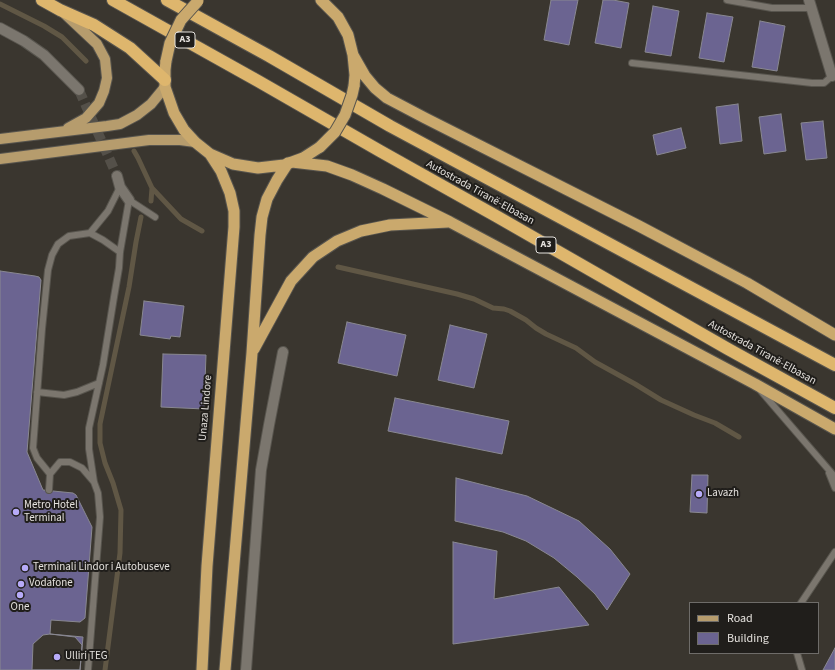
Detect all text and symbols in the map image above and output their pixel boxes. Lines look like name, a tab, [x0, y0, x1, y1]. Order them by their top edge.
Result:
road number: A3	[175, 32, 195, 48]
street label: Autostrada Tiranë-Elbasan	[424, 158, 536, 228]
road number: A3	[536, 237, 556, 253]
street label: Autostrada Tiranë-Elbasan	[706, 318, 818, 388]
street label: Unaza Lindore	[197, 374, 215, 442]
place label: Lavazh	[707, 487, 739, 501]
marker: Lavazh	[694, 489, 704, 499]
place label: Metro Hotel Terminal	[24, 499, 78, 525]
marker: Metro Hotel Terminal	[11, 507, 21, 517]
place label: Terminali Lindor i Autobuseve	[33, 561, 170, 575]
marker: Terminali Lindor i Autobuseve	[20, 563, 30, 573]
place label: Vodafone	[29, 577, 73, 591]
marker: Vodafone	[16, 579, 26, 589]
marker: One	[15, 590, 25, 600]
place label: One	[11, 601, 29, 615]
legend	[689, 602, 819, 654]
text: Road	[727, 610, 753, 627]
text: Building	[727, 630, 769, 647]
place label: Ulliri TEG	[65, 650, 108, 664]
marker: Ulliri TEG	[52, 652, 62, 662]

